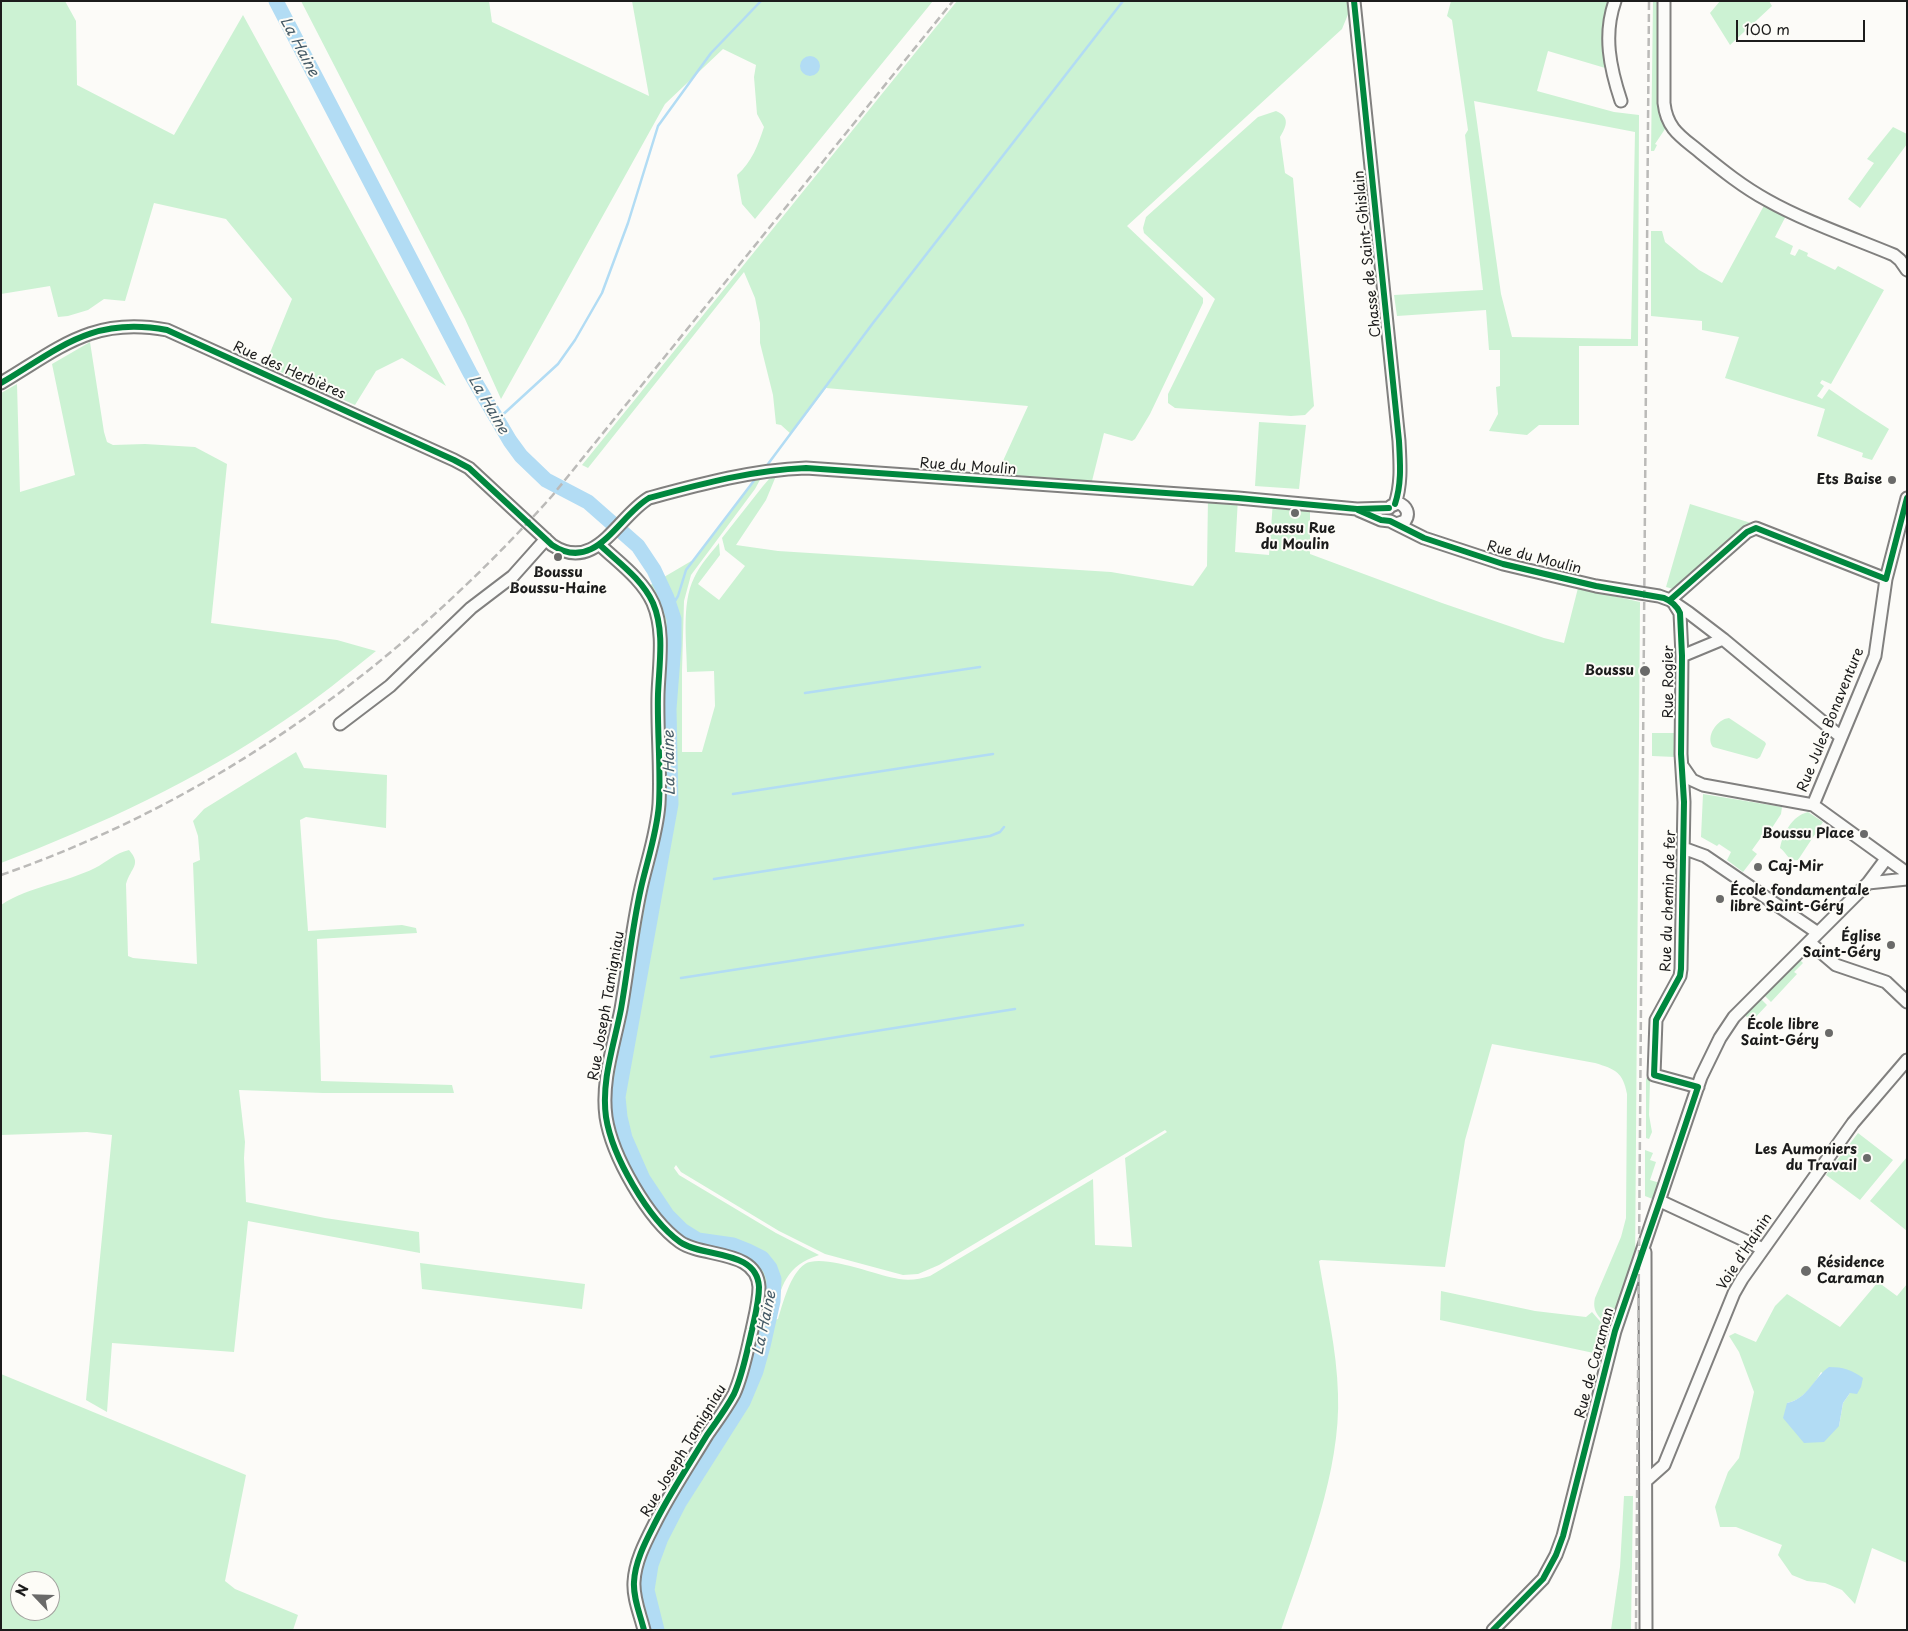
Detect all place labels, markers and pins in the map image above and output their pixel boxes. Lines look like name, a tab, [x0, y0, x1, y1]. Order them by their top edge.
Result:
place label: Ets Baise	[1817, 472, 1882, 488]
marker: Ets Baise	[1886, 474, 1898, 486]
marker: Boussu Rue du Moulin	[1289, 507, 1301, 519]
place label: Boussu Rue du Moulin	[1255, 521, 1335, 554]
marker: Boussu Boussu-Haine	[552, 551, 564, 563]
place label: Boussu Boussu-Haine	[509, 565, 607, 598]
place label: Boussu	[1585, 663, 1634, 679]
marker: Boussu	[1638, 664, 1652, 678]
place label: Boussu Place	[1762, 826, 1854, 842]
marker: Boussu Place	[1858, 828, 1870, 840]
place label: Caj-Mir	[1768, 859, 1823, 875]
marker: Caj-Mir	[1752, 861, 1764, 873]
place label: École fondamentale libre Saint-Géry	[1730, 883, 1869, 916]
marker: École fondamentale libre Saint-Géry	[1714, 893, 1726, 905]
place label: Église Saint-Géry	[1803, 929, 1881, 962]
marker: Église Saint-Géry	[1885, 939, 1897, 951]
place label: École libre Saint-Géry	[1741, 1017, 1819, 1050]
marker: École libre Saint-Géry	[1823, 1027, 1835, 1039]
place label: Les Aumoniers du Travail	[1755, 1142, 1857, 1174]
marker: Les Aumoniers du Travail	[1861, 1152, 1873, 1164]
place label: Résidence Caraman	[1817, 1255, 1885, 1288]
marker: Résidence Caraman	[1799, 1264, 1813, 1278]

